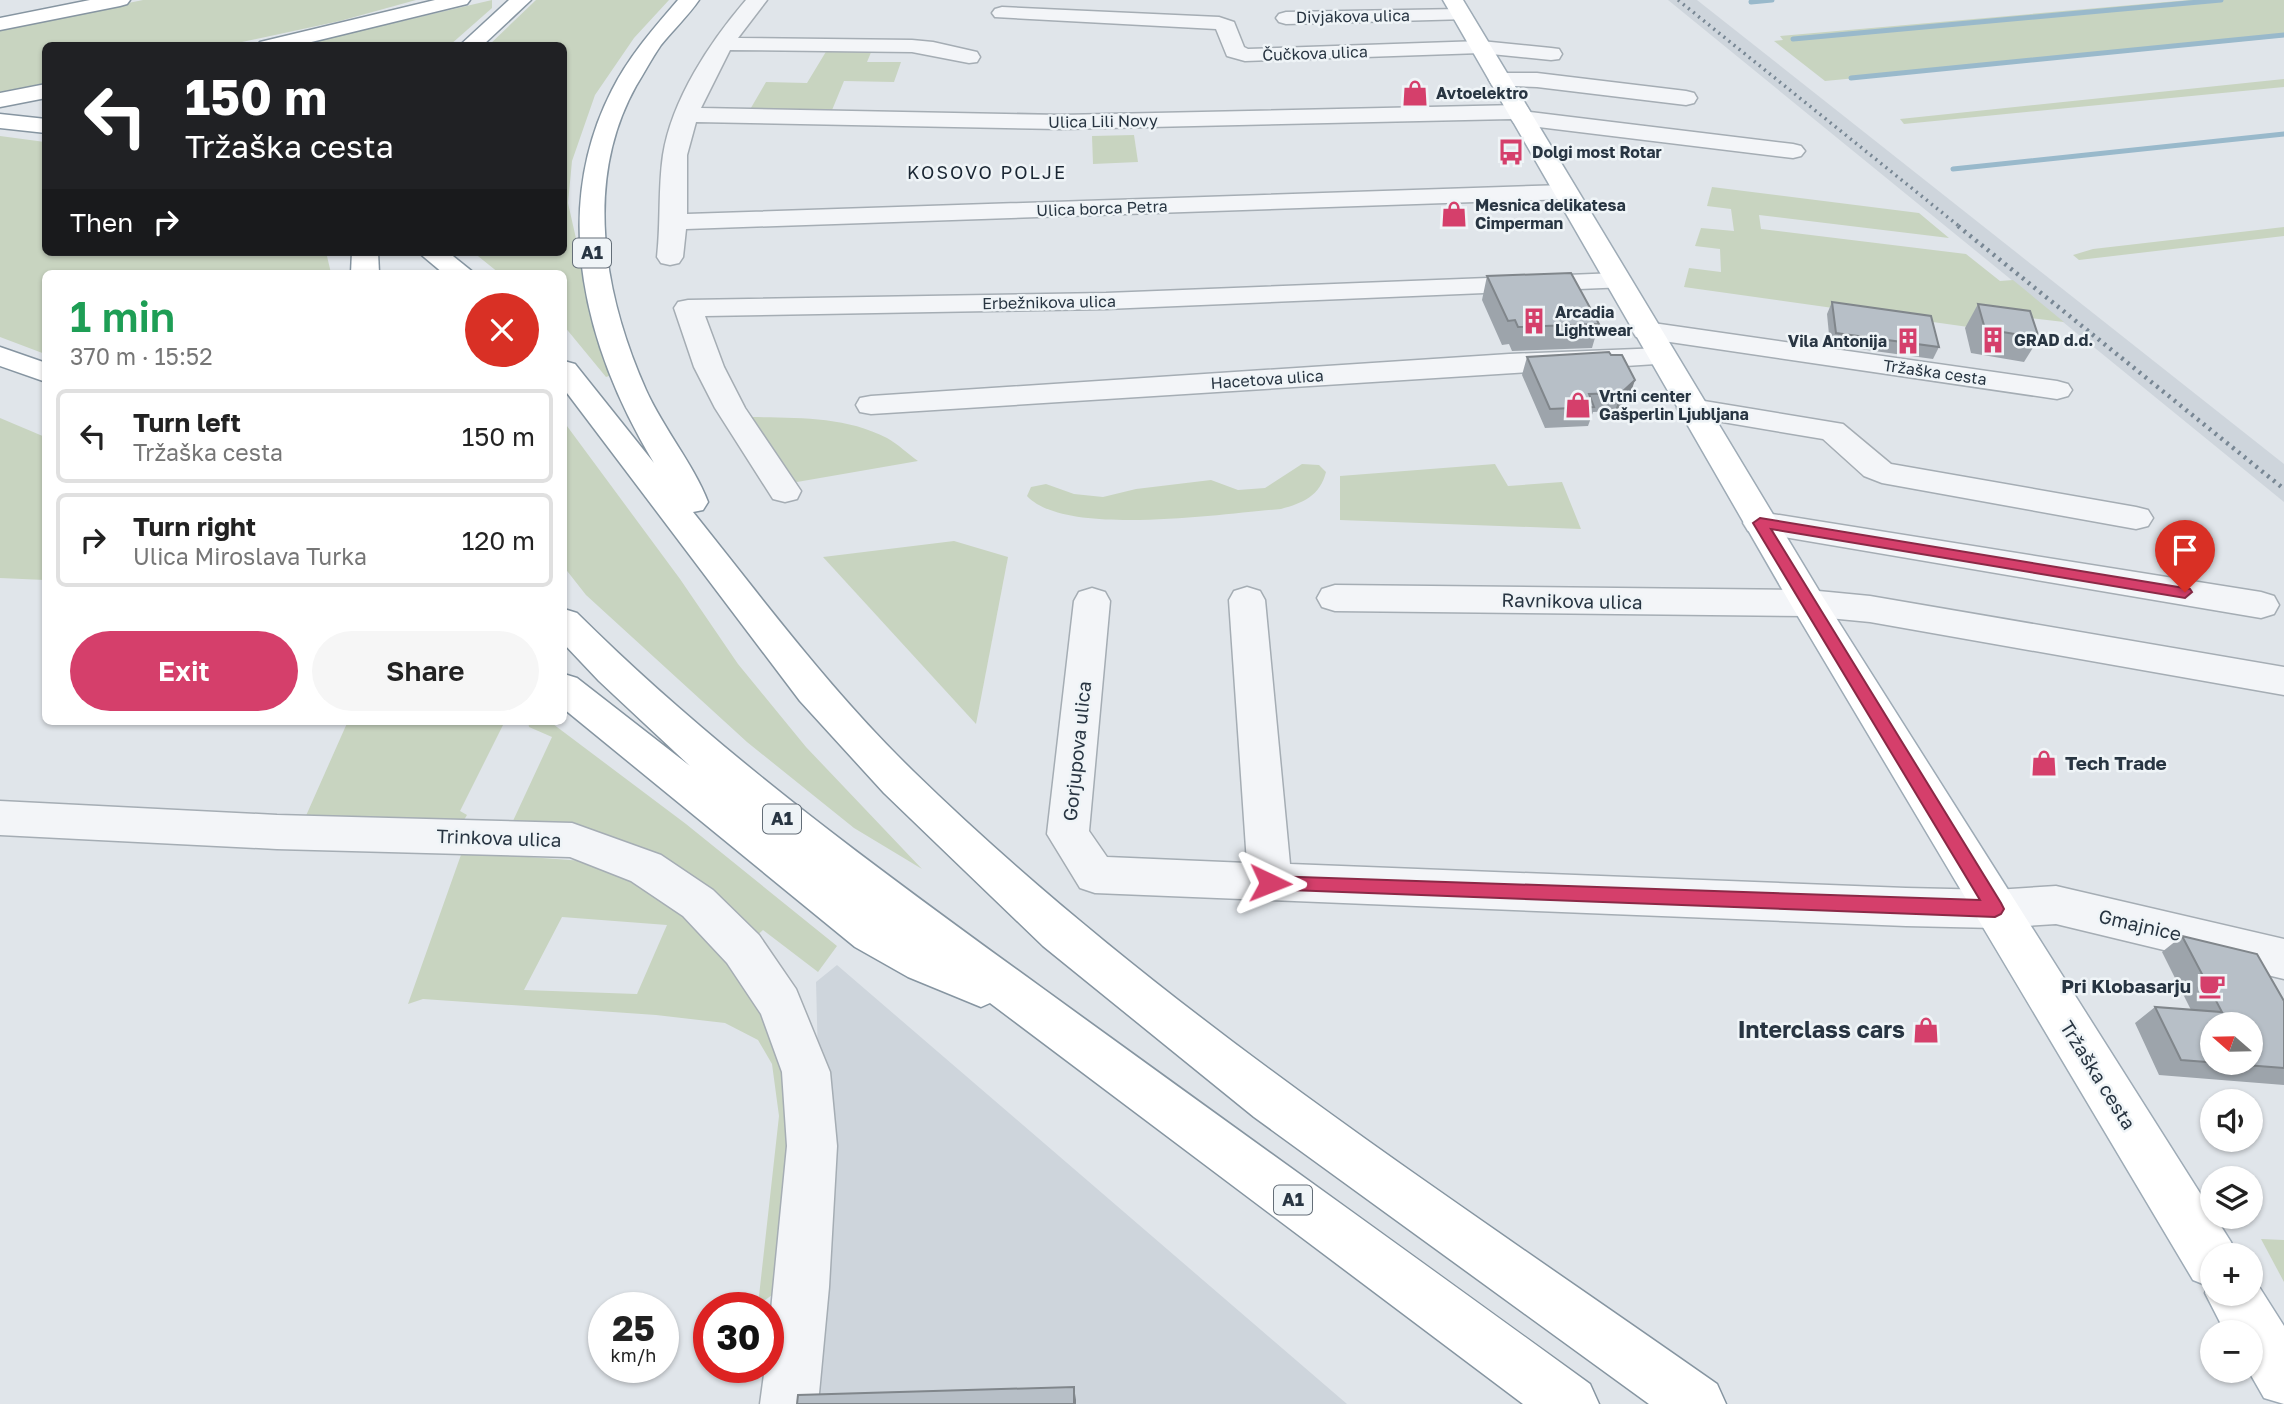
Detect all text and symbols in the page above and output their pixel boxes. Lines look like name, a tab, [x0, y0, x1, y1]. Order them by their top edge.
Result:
street label: Divjakova ulica	[1296, 5, 1410, 27]
street label: Čučkova ulica	[1262, 41, 1368, 65]
text: 150 m	[185, 67, 327, 126]
icon: left	[70, 70, 161, 161]
shop icon: Avtoelektro	[1400, 78, 1430, 108]
place label: Avtoelektro	[1436, 83, 1528, 103]
street label: Ulica Lili Novy	[1048, 110, 1158, 132]
text: Tržaška cesta	[185, 127, 394, 165]
bus stop icon: Dolgi most Rotar	[1496, 137, 1526, 167]
place label: Dolgi most Rotar	[1532, 142, 1662, 162]
district label: KOSOVO POLJE	[907, 161, 1067, 183]
place label: Mesnica delikatesa Cimperman	[1475, 195, 1626, 233]
street label: Ulica borca Petra	[1036, 196, 1168, 220]
shop icon: Mesnica delikatesa Cimperman	[1439, 199, 1469, 229]
icon: right	[147, 203, 185, 241]
text: Then	[70, 207, 133, 238]
road number: A1	[573, 239, 611, 268]
text: 1 min	[70, 291, 175, 341]
street label: Erbežnikova ulica	[982, 291, 1116, 313]
button: close	[465, 293, 539, 367]
place label: Arcadia Lightwear	[1555, 302, 1633, 340]
building icon: Arcadia Lightwear	[1519, 306, 1549, 336]
building icon: GRAD d.d.	[1978, 325, 2008, 355]
building icon: Vila Antonija	[1893, 326, 1923, 356]
place label: GRAD d.d.	[2014, 330, 2093, 350]
place label: Vila Antonija	[1788, 331, 1887, 351]
text: 370 m · 15:52	[70, 342, 213, 370]
street label: Tržaška cesta	[1882, 355, 1988, 389]
street label: Hacetova ulica	[1210, 365, 1324, 393]
place label: Vrtni center Gašperlin Ljubljana	[1599, 386, 1749, 424]
shop icon: Vrtni center Gašperlin Ljubljana	[1563, 390, 1593, 420]
text: Turn left	[133, 407, 241, 438]
icon: left	[74, 417, 112, 455]
text: 150 m	[462, 421, 535, 452]
text: Tržaška cesta	[133, 438, 283, 466]
text: Turn right	[133, 511, 256, 542]
pin	[2155, 520, 2215, 592]
icon: right	[74, 521, 112, 559]
text: 120 m	[462, 525, 535, 556]
icon: arrive	[2166, 531, 2204, 569]
text: Ulica Miroslava Turka	[133, 542, 367, 570]
street label: Ravnikova ulica	[1501, 588, 1643, 613]
button: Exit	[70, 631, 298, 711]
button: Share	[312, 631, 539, 711]
street label: Gorjupova ulica	[1058, 680, 1095, 822]
shop icon: Tech Trade	[2029, 748, 2059, 778]
place label: Tech Trade	[2065, 751, 2167, 774]
road number: A1	[763, 804, 801, 834]
street label: Trinkova ulica	[436, 824, 562, 851]
position arrow	[1233, 846, 1307, 920]
street label: Gmajnice	[2097, 904, 2184, 945]
cafe icon: Pri Klobasarju	[2197, 971, 2227, 1001]
place label: Pri Klobasarju	[2061, 974, 2191, 997]
north arrow	[2200, 1012, 2263, 1074]
map controls	[2200, 1012, 2263, 1383]
place label: Interclass cars	[1738, 1015, 1905, 1043]
shop icon: Interclass cars	[1911, 1015, 1941, 1045]
street label: Tržaška cesta	[2056, 1016, 2141, 1133]
button: sound	[2200, 1089, 2263, 1152]
button: layers	[2200, 1166, 2263, 1229]
road number: A1	[1274, 1185, 1312, 1214]
button: +	[2200, 1243, 2263, 1306]
speed limit sign: 30	[693, 1292, 784, 1383]
text: 25	[612, 1307, 655, 1349]
button: −	[2200, 1320, 2263, 1383]
text: km/h	[611, 1344, 656, 1366]

